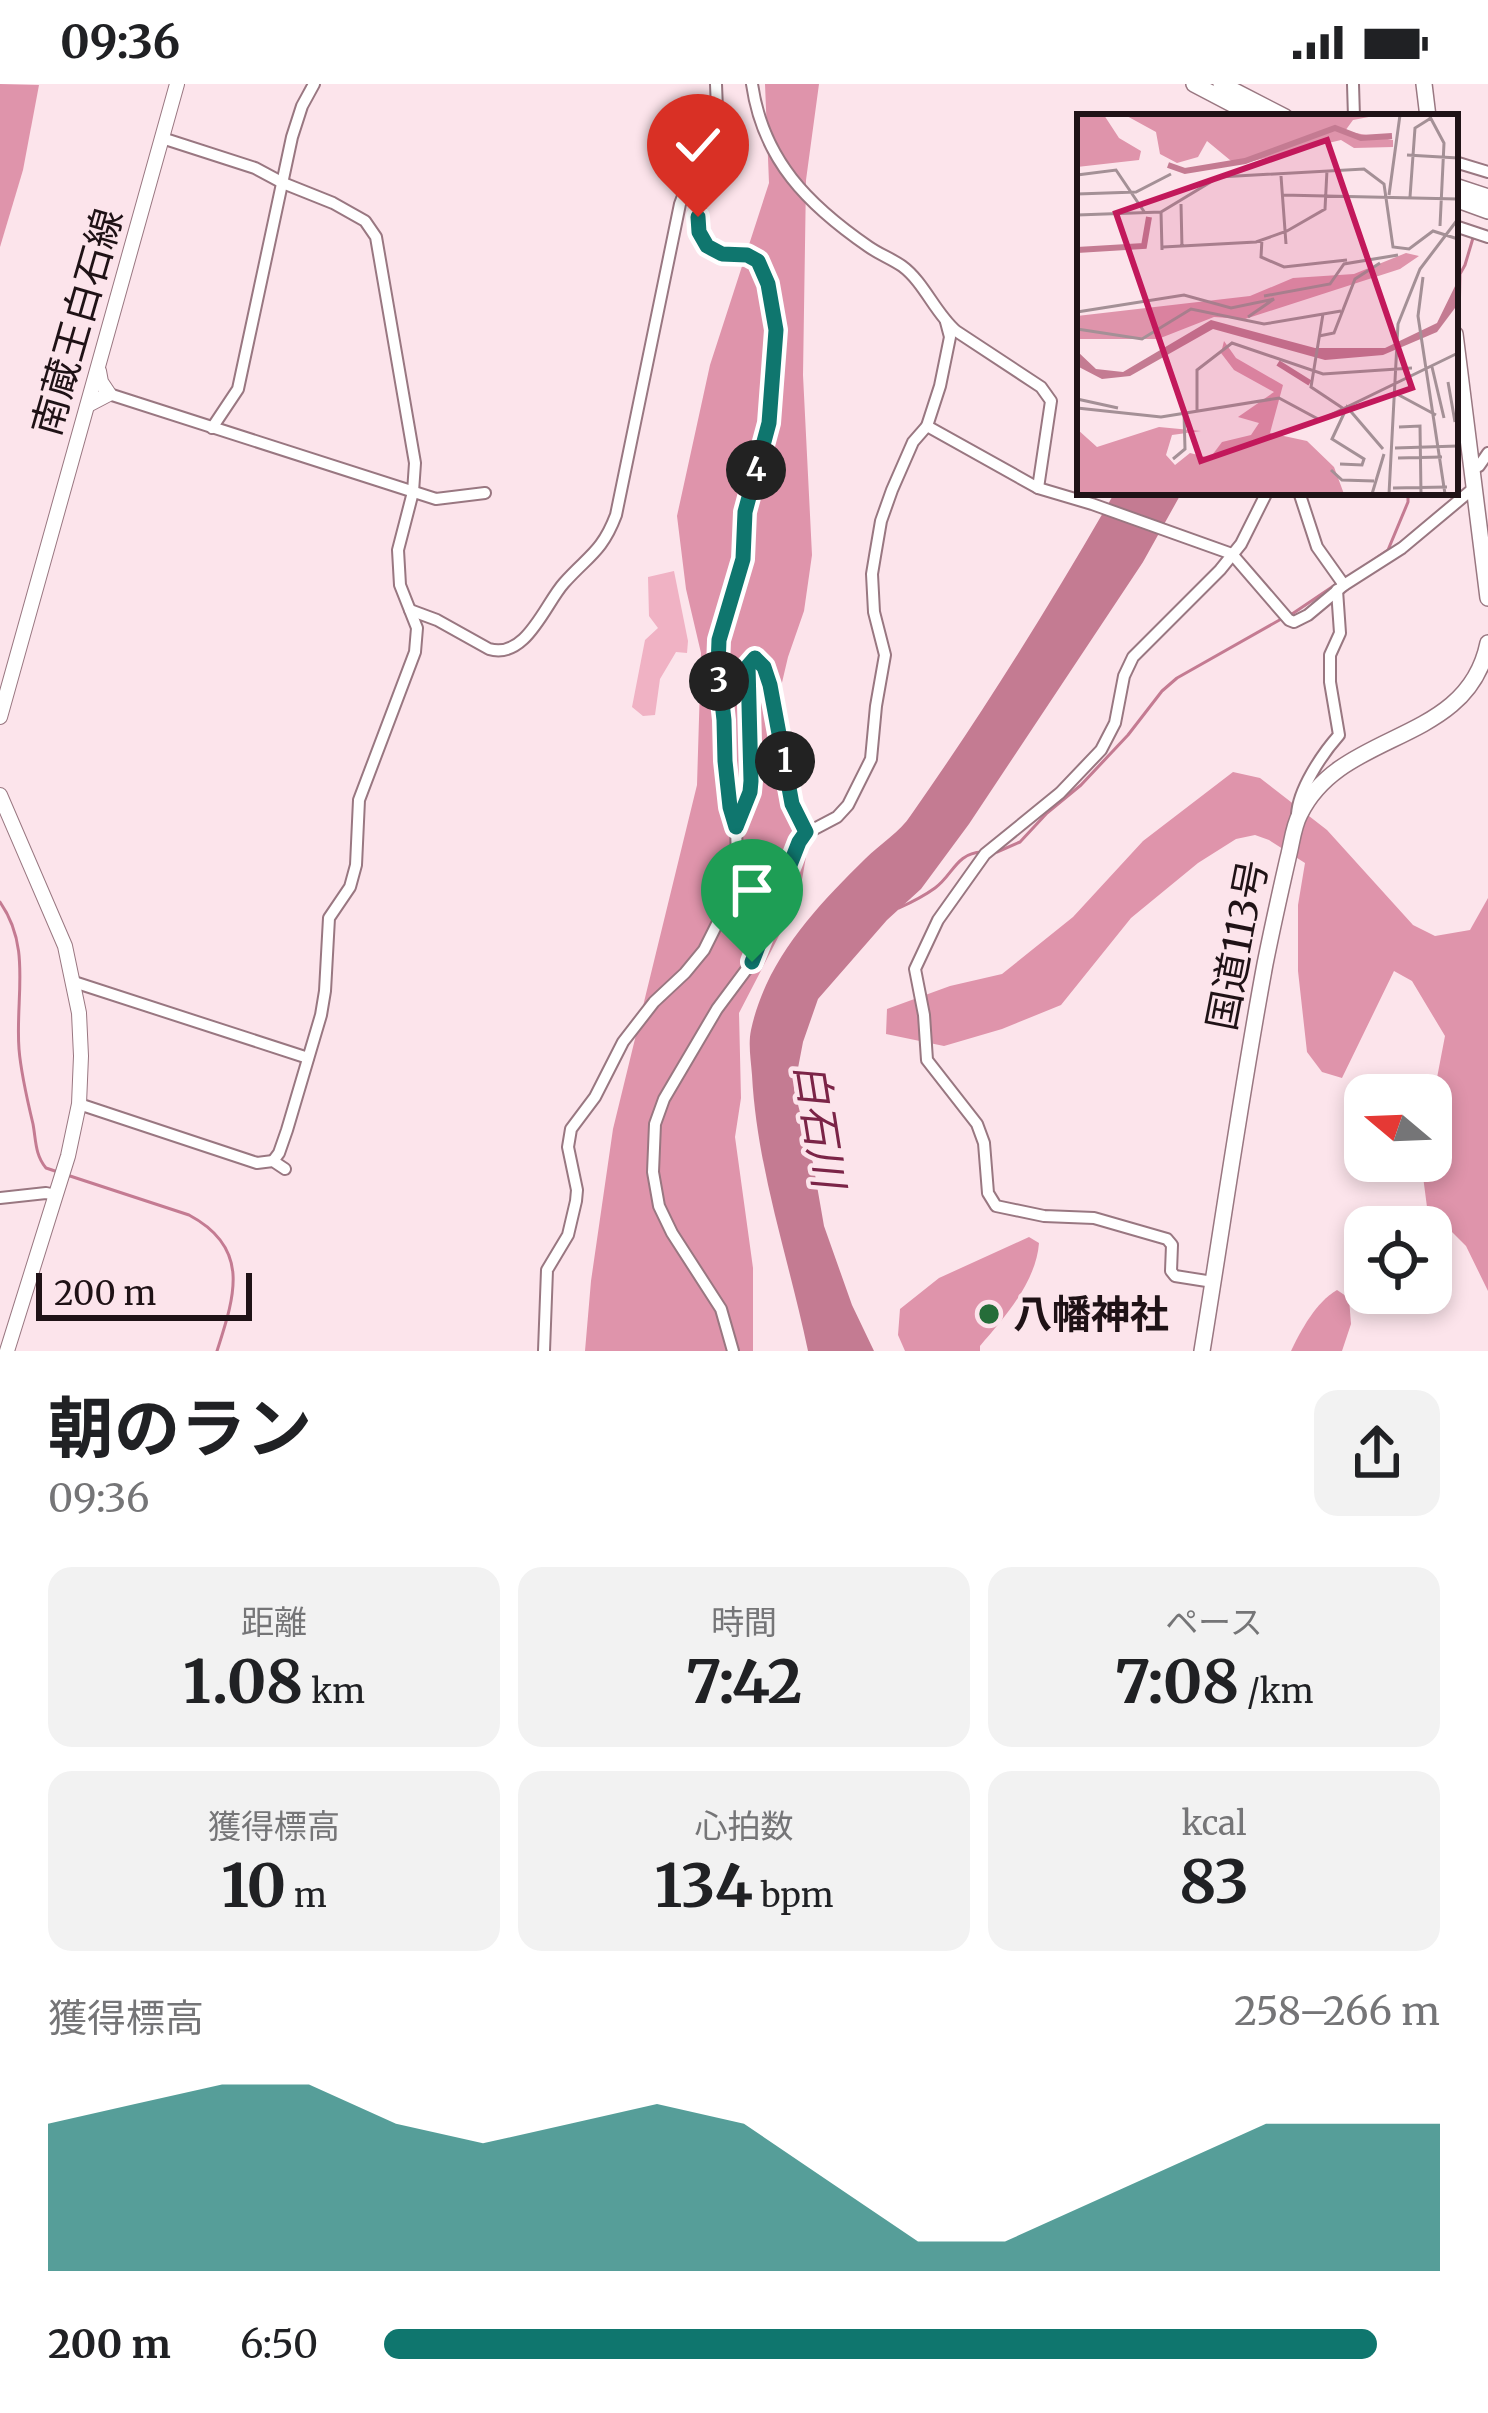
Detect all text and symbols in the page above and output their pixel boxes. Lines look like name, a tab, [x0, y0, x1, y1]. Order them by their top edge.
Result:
text: 09:36	[60, 14, 180, 70]
pin	[647, 94, 749, 217]
icon: check	[665, 112, 731, 178]
inset map	[1077, 114, 1458, 495]
street label: 南蔵王白石線	[22, 203, 133, 441]
pin: 4	[726, 440, 786, 500]
text: 4	[746, 449, 766, 490]
pin: 3	[689, 651, 749, 711]
text: 3	[710, 660, 728, 701]
pin: 1	[755, 731, 815, 791]
text: 1	[777, 740, 793, 781]
pin	[701, 839, 803, 962]
street label: 国道113号	[1197, 856, 1278, 1034]
icon: arrive	[719, 857, 785, 923]
water label: 白石川	[784, 1059, 856, 1195]
north arrow	[1344, 1074, 1452, 1182]
map controls	[1344, 1074, 1452, 1314]
button: locate	[1344, 1206, 1452, 1314]
scale bar	[36, 1267, 252, 1320]
text: 200 m	[54, 1273, 156, 1314]
place label: 八幡神社	[1013, 1290, 1169, 1339]
marker: 八幡神社	[976, 1301, 1002, 1327]
text: 朝のラン	[48, 1387, 312, 1470]
button: share	[1314, 1390, 1440, 1516]
text: 09:36	[48, 1474, 150, 1523]
text: 距離	[241, 1602, 307, 1643]
text: 時間	[711, 1602, 777, 1643]
text: ペース	[1165, 1602, 1263, 1643]
text: 1.08	[183, 1644, 303, 1719]
text: 7:42	[685, 1644, 803, 1719]
text: 7:08	[1115, 1644, 1239, 1719]
text: km	[303, 1671, 365, 1712]
text: /km	[1239, 1671, 1313, 1712]
text: kcal	[1182, 1803, 1246, 1844]
text: 獲得標高	[208, 1806, 340, 1847]
text: 心拍数	[695, 1806, 794, 1847]
text: 83	[1179, 1844, 1249, 1919]
text: 10	[221, 1848, 286, 1923]
text: 134	[654, 1848, 753, 1923]
text: m	[286, 1875, 327, 1916]
text: bpm	[753, 1875, 834, 1916]
text: 258–266 m	[1234, 1987, 1440, 2036]
text: 獲得標高	[48, 1994, 204, 2043]
text: 200 m	[48, 2320, 171, 2369]
text: 6:50	[240, 2320, 318, 2369]

